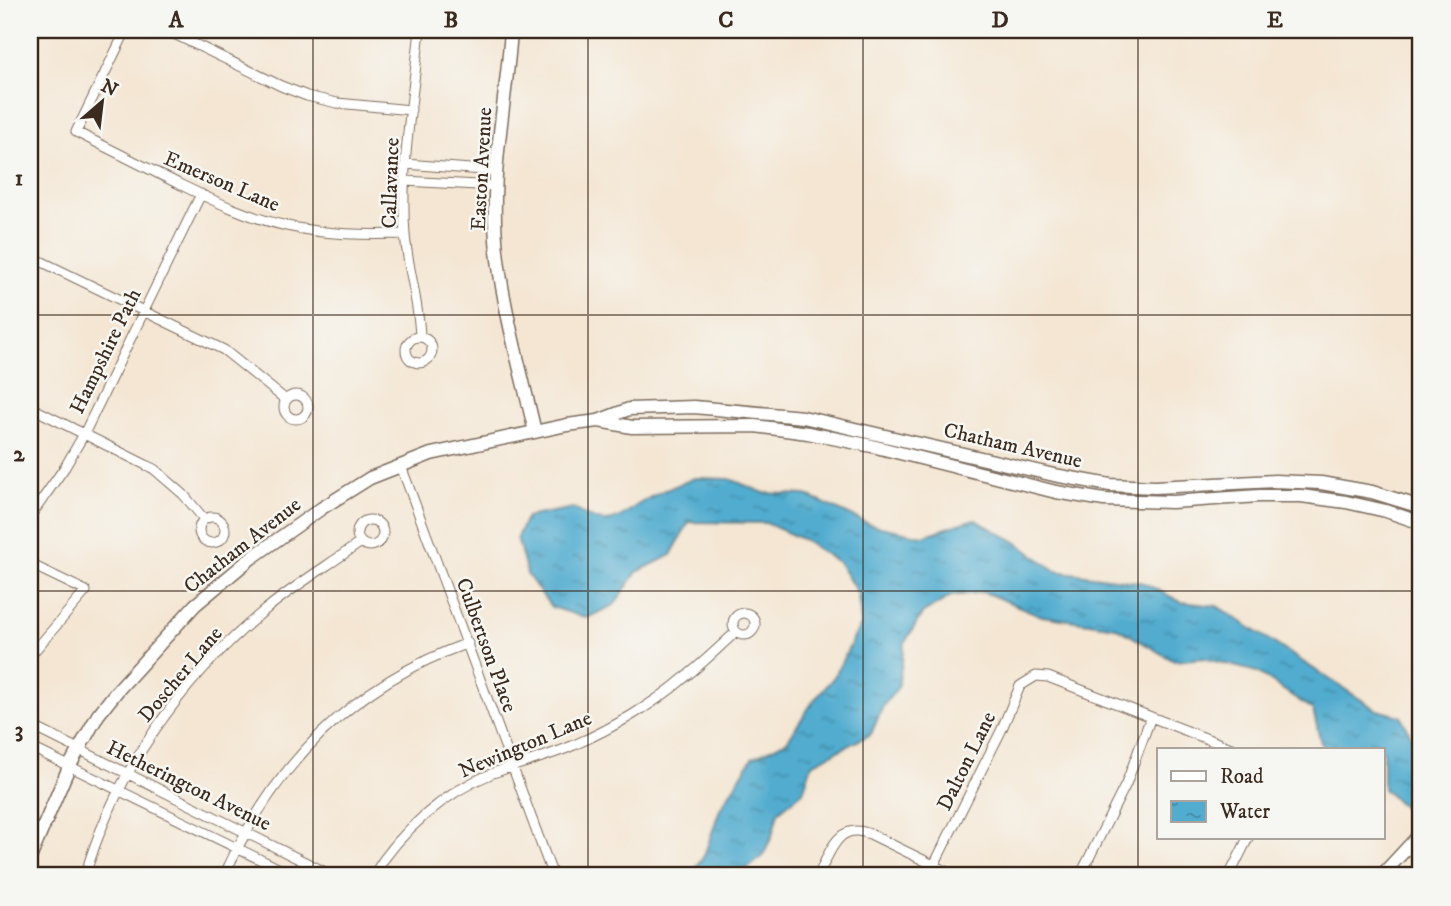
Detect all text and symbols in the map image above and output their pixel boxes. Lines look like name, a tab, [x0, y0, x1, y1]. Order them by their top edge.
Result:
text: A	[168, 6, 185, 35]
text: B	[444, 6, 458, 35]
text: C	[718, 6, 734, 35]
text: D	[991, 6, 1009, 35]
text: E	[1267, 6, 1283, 35]
north arrow	[66, 66, 136, 136]
text: N	[97, 74, 122, 102]
street label: Easton Avenue	[466, 106, 498, 232]
street label: Callavance	[376, 137, 406, 229]
street label: Emerson Lane	[160, 146, 284, 218]
text: 1	[15, 164, 23, 193]
street label: Hampshire Path	[64, 285, 147, 418]
street label: Chatham Avenue	[941, 417, 1085, 475]
text: 2	[13, 440, 25, 469]
street label: Chatham Avenue	[179, 492, 307, 600]
street label: Culbertson Place	[450, 575, 523, 716]
street label: Doscher Lane	[133, 621, 229, 728]
street label: Newington Lane	[455, 705, 596, 785]
street label: Dalton Lane	[932, 707, 1002, 815]
text: 3	[15, 716, 23, 745]
street label: Hetherington Avenue	[102, 735, 275, 837]
legend	[1157, 748, 1384, 839]
text: Road	[1220, 764, 1264, 790]
text: Water	[1219, 799, 1270, 825]

